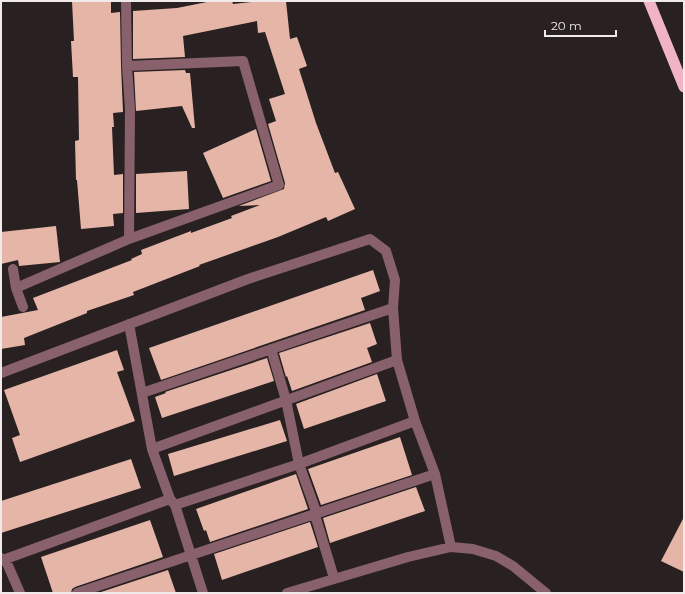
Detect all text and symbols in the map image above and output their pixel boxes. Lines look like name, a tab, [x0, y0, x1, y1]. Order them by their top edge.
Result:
scale bar	[545, 12, 616, 38]
text: 20 m	[551, 18, 582, 33]

